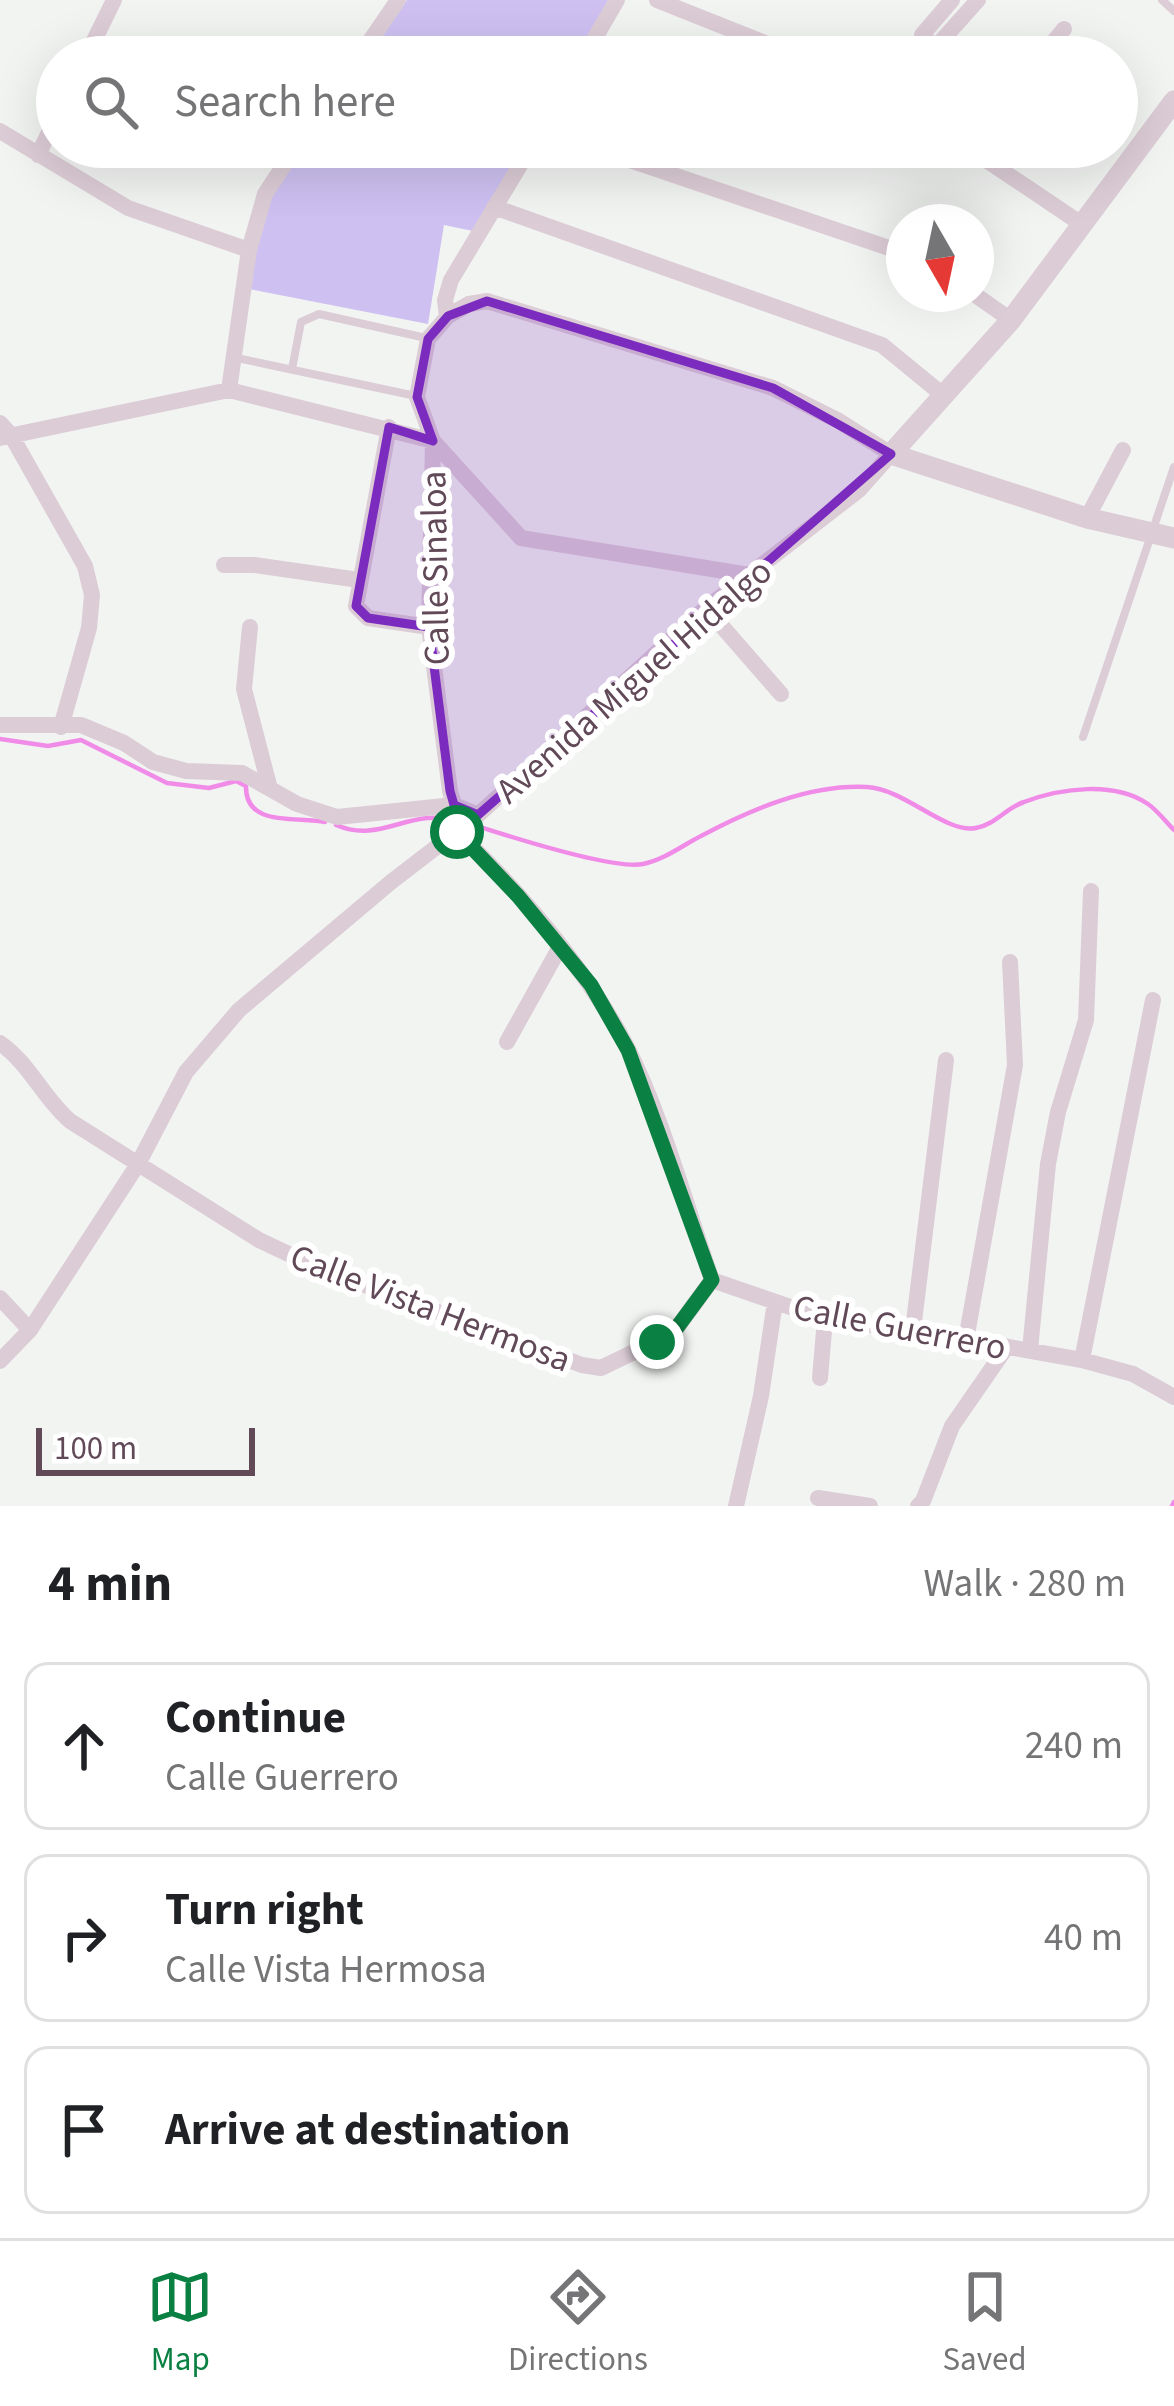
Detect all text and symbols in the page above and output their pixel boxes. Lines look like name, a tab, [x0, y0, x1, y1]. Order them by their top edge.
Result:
search box	[36, 36, 1138, 168]
icon: search	[78, 69, 144, 135]
text: Search here	[174, 70, 396, 134]
north arrow	[886, 204, 994, 312]
street label: Calle Sinaloa	[408, 470, 463, 666]
street label: Avenida Miguel Hidalgo	[485, 547, 783, 816]
route start	[430, 805, 484, 859]
street label: Calle Vista Hermosa	[283, 1231, 578, 1385]
street label: Calle Guerrero	[789, 1282, 1011, 1373]
route end	[630, 1315, 684, 1369]
scale bar	[36, 1422, 255, 1475]
text: 100 m	[54, 1425, 137, 1472]
text: 4 min	[48, 1548, 172, 1620]
text: Walk · 280 m	[923, 1556, 1126, 1612]
text: Continue	[165, 1686, 346, 1750]
icon: ahead	[51, 1713, 117, 1779]
text: 240 m	[1025, 1718, 1123, 1774]
text: Calle Guerrero	[165, 1750, 399, 1806]
text: Turn right	[165, 1878, 364, 1942]
icon: right	[51, 1905, 117, 1971]
text: 40 m	[1044, 1910, 1123, 1966]
text: Calle Vista Hermosa	[165, 1942, 487, 1998]
icon: arrive	[51, 2097, 117, 2163]
text: Arrive at destination	[165, 2098, 570, 2162]
tab: Map	[147, 2264, 213, 2383]
tab: Directions	[508, 2264, 648, 2383]
tab: Saved	[942, 2264, 1027, 2383]

